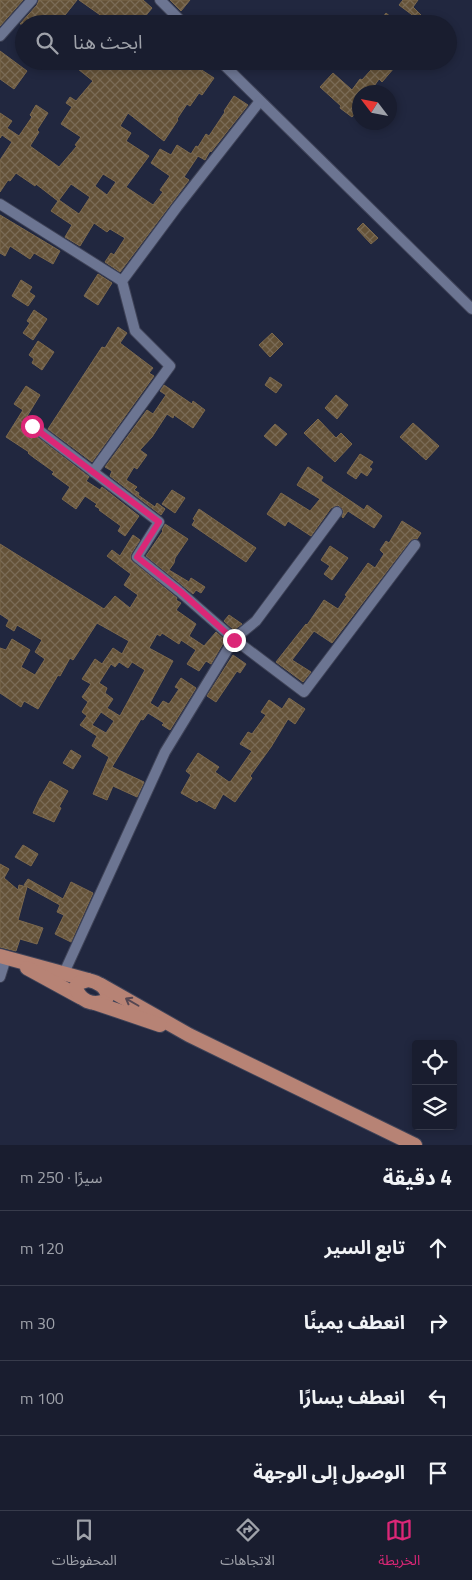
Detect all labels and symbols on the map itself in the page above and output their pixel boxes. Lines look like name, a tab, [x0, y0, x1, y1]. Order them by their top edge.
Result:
north arrow	[352, 85, 397, 130]
route start	[21, 415, 44, 438]
route end	[223, 629, 246, 652]
one-way arrow	[124, 997, 139, 1007]

